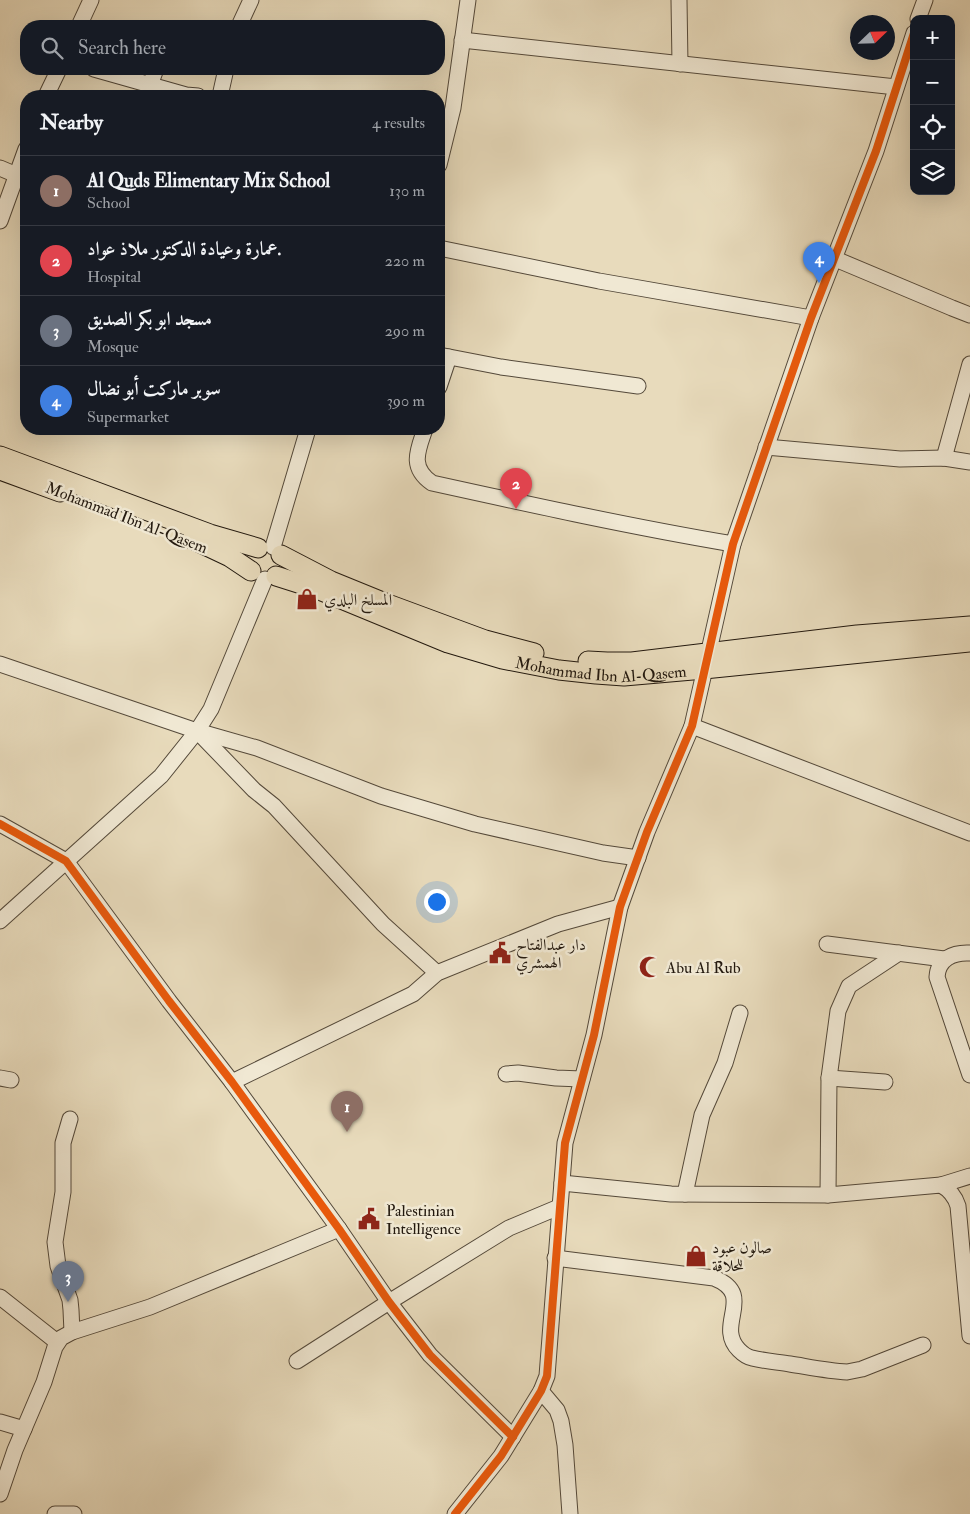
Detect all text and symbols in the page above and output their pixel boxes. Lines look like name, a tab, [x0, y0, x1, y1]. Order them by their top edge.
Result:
north arrow	[850, 15, 895, 60]
map controls	[910, 15, 955, 195]
button: +	[910, 15, 955, 60]
search box	[20, 20, 445, 75]
icon: search	[38, 34, 66, 62]
text: Search here	[78, 36, 166, 60]
button: −	[910, 60, 955, 105]
button: locate	[910, 105, 955, 150]
text: Nearby	[40, 109, 103, 136]
text: 4 results	[372, 113, 425, 133]
button: layers	[910, 150, 955, 195]
text: Al Quds Elimentary Mix School	[87, 169, 330, 193]
text: 1	[53, 181, 59, 201]
text: 130 m	[389, 181, 425, 201]
text: School	[87, 193, 130, 213]
text: عمارة وعيادة الدكتور ملاذ عواد.	[87, 237, 281, 261]
pin: 4	[803, 242, 835, 283]
text: 2	[52, 251, 60, 271]
text: 220 m	[385, 251, 425, 271]
text: Hospital	[87, 267, 141, 287]
text: مسجد ابو بكر الصديق	[87, 307, 212, 331]
text: 3	[53, 321, 59, 341]
text: 290 m	[385, 321, 425, 341]
text: Mosque	[87, 337, 139, 357]
text: سوبر ماركت أبو نضال	[87, 377, 221, 401]
text: 4	[52, 391, 60, 411]
text: 390 m	[387, 391, 425, 411]
text: Supermarket	[87, 407, 169, 427]
pin: 2	[500, 468, 532, 509]
street label: Mohammad Ibn Al-Qasem	[43, 478, 211, 558]
shop icon: المسلخ البلدي	[294, 586, 320, 612]
place label: المسلخ البلدي	[324, 590, 392, 614]
street label: Mohammad Ibn Al-Qasem	[514, 653, 688, 687]
your location	[424, 889, 450, 915]
place label: دار عبدالفتاح الهمشري	[516, 935, 586, 975]
public building icon: دار عبدالفتاح الهمشري	[487, 940, 513, 966]
mosque icon: Abu Al Rub	[637, 954, 663, 980]
place label: Abu Al Rub	[665, 958, 741, 978]
pin: 1	[331, 1091, 363, 1132]
place label: Palestinian Intelligence	[386, 1201, 461, 1239]
public building icon: Palestinian Intelligence	[356, 1206, 382, 1232]
place label: صالون عبود للحلاقة	[712, 1238, 772, 1276]
shop icon: صالون عبود للحلاقة	[683, 1243, 709, 1269]
pin: 3	[52, 1261, 84, 1302]

